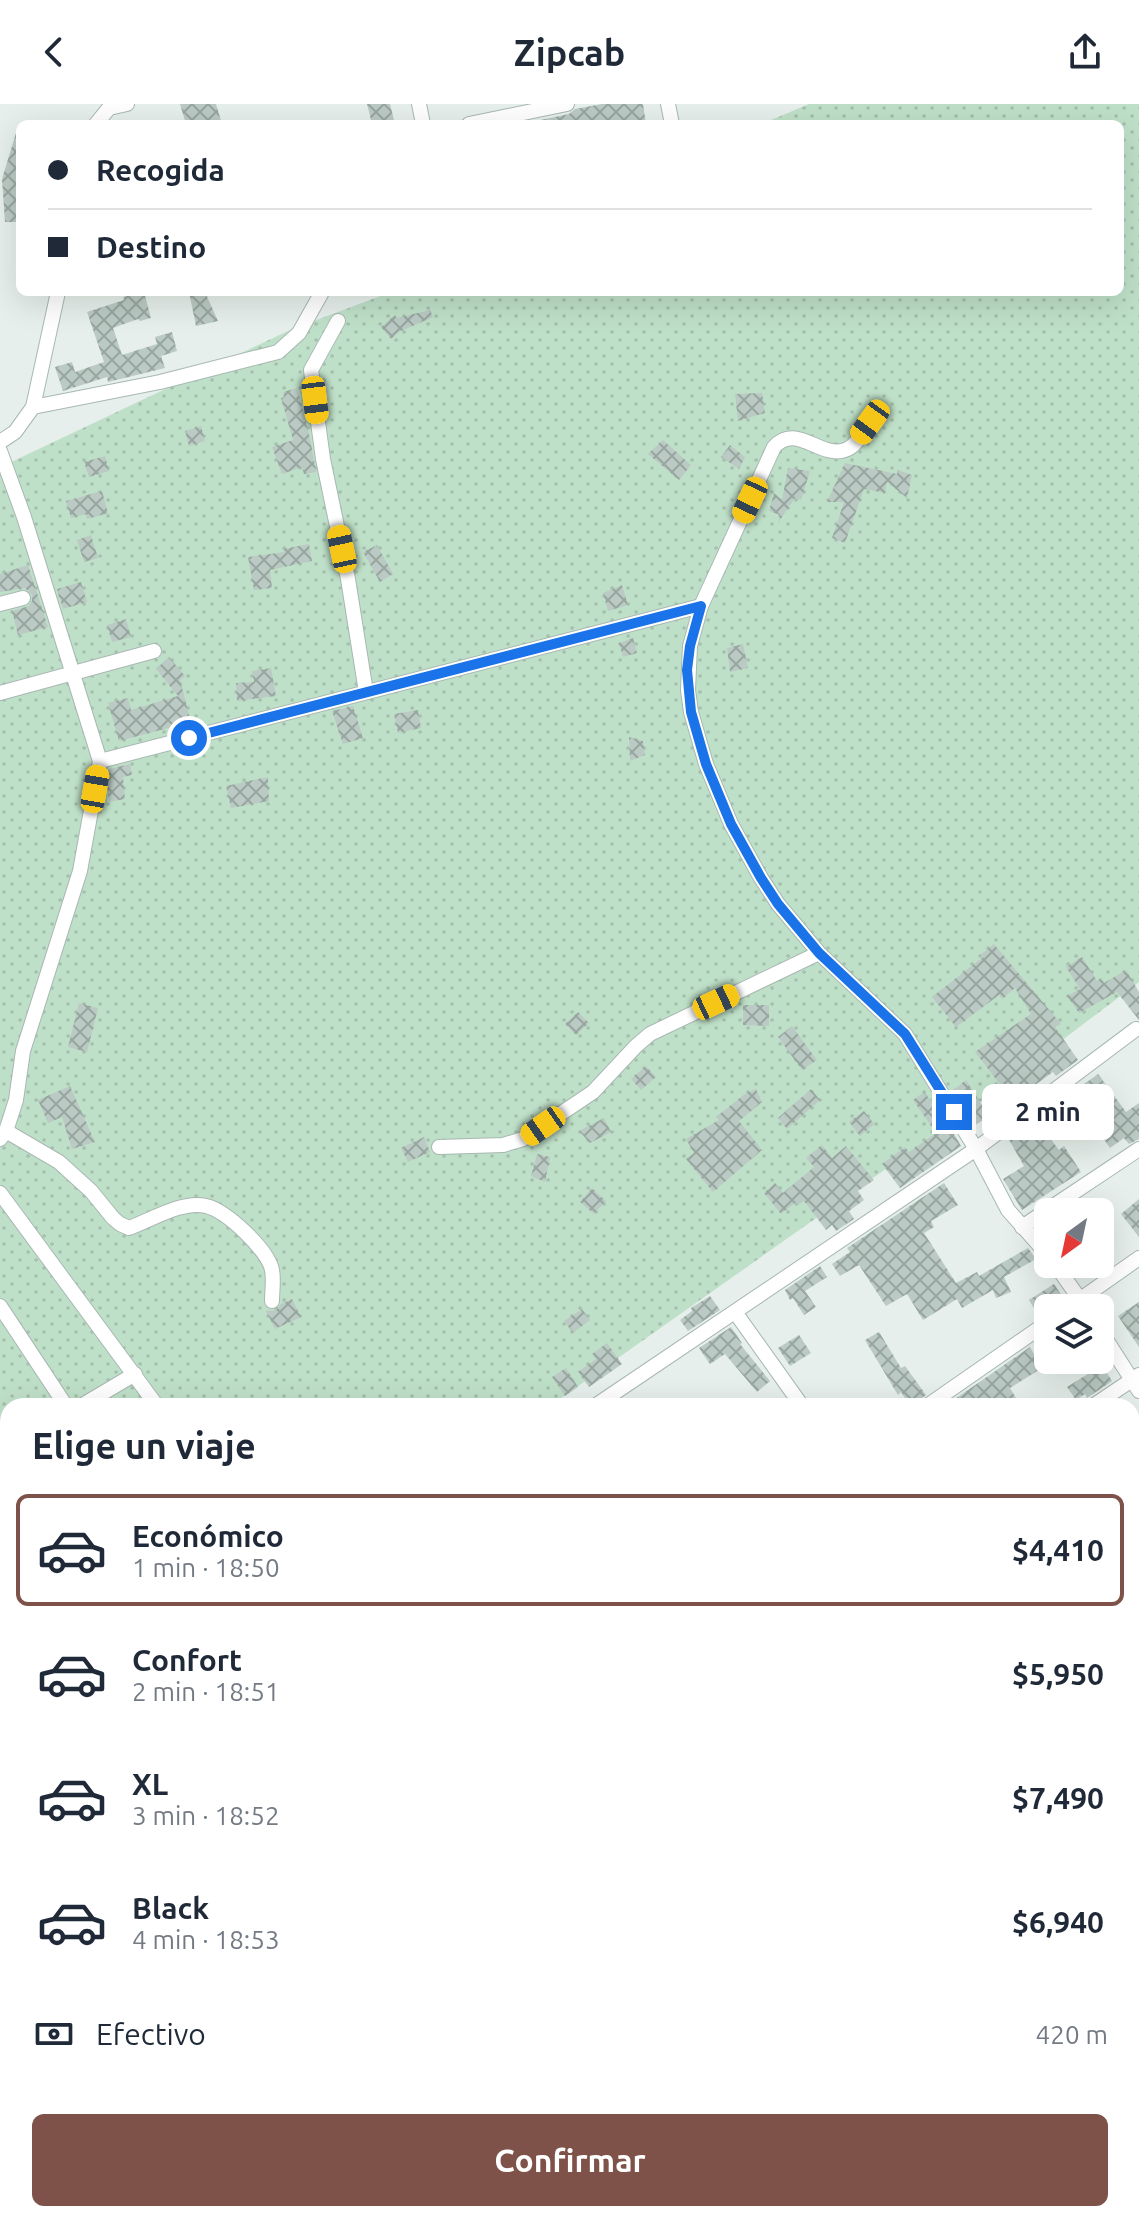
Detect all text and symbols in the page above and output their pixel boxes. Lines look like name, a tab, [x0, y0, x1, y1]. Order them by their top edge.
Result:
icon: back	[32, 30, 76, 74]
icon: share	[1063, 30, 1107, 74]
text: Zipcab	[514, 32, 625, 73]
text: Recogida	[96, 153, 225, 187]
text: Destino	[96, 230, 206, 264]
car	[300, 375, 330, 425]
car	[846, 396, 894, 448]
car	[729, 473, 771, 527]
car	[325, 523, 359, 575]
route start	[171, 720, 207, 756]
car	[79, 763, 111, 815]
car	[689, 981, 743, 1023]
callout: 2 min	[982, 1084, 1114, 1140]
route end	[936, 1094, 972, 1130]
text: 2 min	[1015, 1097, 1081, 1126]
car	[516, 1102, 570, 1150]
north arrow	[1034, 1198, 1114, 1278]
map controls	[1034, 1198, 1114, 1374]
button: layers	[1034, 1294, 1114, 1374]
text: Elige un viaje	[32, 1425, 256, 1466]
icon: car	[36, 1514, 108, 1586]
text: Económico	[132, 1519, 284, 1553]
text: $4,410	[1012, 1533, 1104, 1567]
text: 1 min · 18:50	[132, 1553, 280, 1582]
icon: car	[36, 1638, 108, 1710]
text: Confort	[132, 1643, 242, 1677]
text: $5,950	[1012, 1657, 1104, 1691]
text: 2 min · 18:51	[132, 1677, 280, 1706]
icon: car	[36, 1762, 108, 1834]
text: XL	[132, 1767, 168, 1801]
text: $7,490	[1012, 1781, 1104, 1815]
text: 3 min · 18:52	[132, 1801, 280, 1830]
icon: car	[36, 1886, 108, 1958]
text: Black	[132, 1891, 209, 1925]
text: $6,940	[1012, 1905, 1104, 1939]
text: 4 min · 18:53	[132, 1925, 280, 1954]
icon: cash	[32, 2012, 76, 2056]
text: Efectivo	[96, 2017, 206, 2051]
text: 420 m	[1036, 2020, 1108, 2049]
button: Confirmar	[32, 2114, 1108, 2206]

